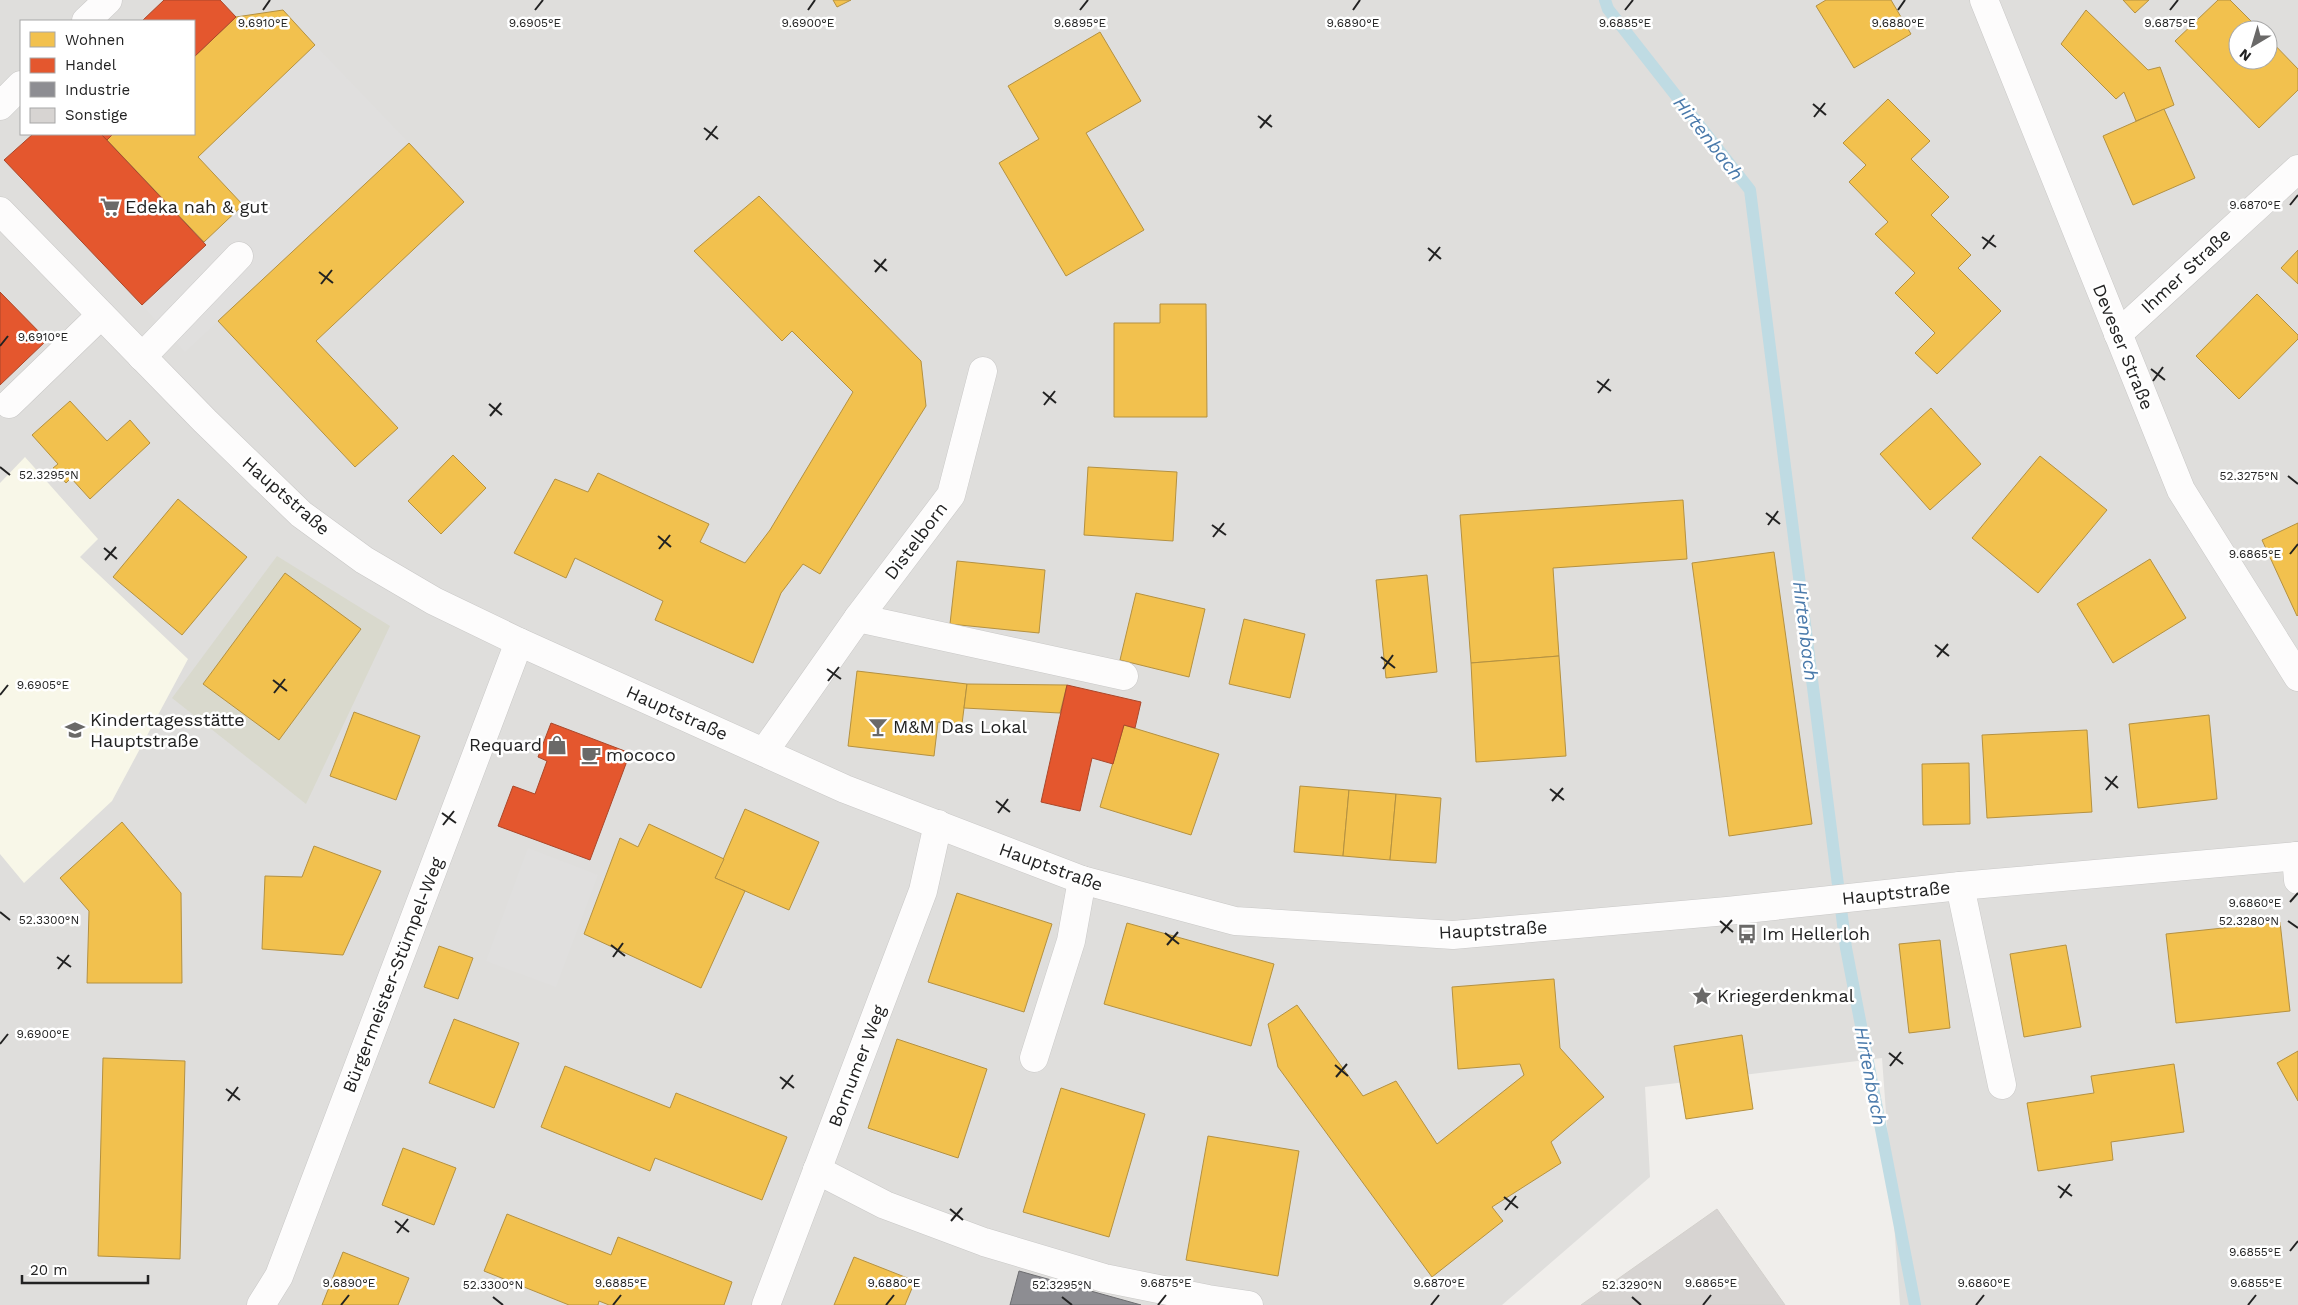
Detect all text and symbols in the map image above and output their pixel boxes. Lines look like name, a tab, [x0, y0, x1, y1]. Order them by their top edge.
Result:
text: 9.6910°E	[238, 16, 288, 30]
text: 9.6905°E	[509, 16, 562, 30]
text: 9.6900°E	[781, 16, 835, 30]
text: 9.6895°E	[1054, 16, 1107, 30]
text: 9.6890°E	[1327, 16, 1380, 30]
text: 9.6885°E	[1599, 16, 1652, 30]
text: 9.6880°E	[1872, 16, 1925, 30]
text: 9.6875°E	[2144, 16, 2196, 30]
legend	[20, 20, 195, 135]
north arrow	[2228, 20, 2278, 70]
text: Wohnen	[65, 31, 124, 49]
text: N	[2236, 46, 2254, 65]
text: Handel	[65, 56, 117, 74]
text: Industrie	[65, 81, 130, 99]
water label: Hirtenbach	[1669, 92, 1749, 185]
text: Sonstige	[65, 106, 128, 124]
supermarket icon: Edeka nah & gut	[99, 196, 121, 218]
place label: Edeka nah & gut	[125, 196, 268, 217]
text: 9.6870°E	[2229, 198, 2281, 212]
street label: Ihmer Straße	[2137, 224, 2235, 317]
street label: Deveser Straße	[2089, 281, 2158, 413]
text: 9.6910°E	[18, 330, 68, 344]
street label: Hauptstraße	[238, 452, 334, 539]
text: 52.3295°N	[19, 468, 79, 482]
text: 52.3275°N	[2220, 469, 2278, 483]
street label: Distelborn	[880, 498, 951, 583]
text: 9.6865°E	[2229, 547, 2282, 561]
water label: Hirtenbach	[1788, 580, 1823, 682]
text: 9.6905°E	[17, 678, 70, 692]
street label: Hauptstraße	[623, 681, 731, 744]
place label: Kindertagesstätte Hauptstraße	[90, 709, 245, 751]
bar icon: M&M Das Lokal	[867, 716, 889, 738]
place label: M&M Das Lokal	[893, 716, 1027, 737]
school or university icon: Kindertagesstätte Hauptstraße	[64, 719, 86, 741]
place label: Requard	[469, 734, 542, 755]
shop icon: Requard	[546, 734, 568, 756]
cafe icon: mococo	[580, 744, 602, 766]
place label: mococo	[606, 744, 676, 765]
street label: Hauptstraße	[996, 838, 1106, 895]
street label: Bürgermeister-Stümpel-Weg	[338, 854, 447, 1096]
street label: Hauptstraße	[1841, 876, 1951, 909]
text: 9.6860°E	[2229, 896, 2282, 910]
text: 52.3300°N	[19, 913, 79, 927]
text: 52.3280°N	[2219, 914, 2279, 928]
street label: Hauptstraße	[1438, 916, 1548, 943]
bus stop icon: Im Hellerloh	[1736, 923, 1758, 945]
place label: Im Hellerloh	[1762, 923, 1870, 944]
place icon: Kriegerdenkmal	[1691, 985, 1713, 1007]
place label: Kriegerdenkmal	[1717, 985, 1855, 1006]
street label: Bornumer Weg	[824, 1001, 890, 1130]
water label: Hirtenbach	[1850, 1025, 1891, 1128]
text: 9.6900°E	[16, 1027, 70, 1041]
text: 9.6855°E	[2229, 1245, 2281, 1259]
scale bar	[22, 1252, 149, 1284]
text: 20 m	[30, 1261, 68, 1279]
text: 9.6890°E	[323, 1276, 376, 1290]
text: 9.6885°E	[595, 1276, 648, 1290]
text: 9.6880°E	[868, 1276, 921, 1290]
text: 9.6875°E	[1140, 1276, 1192, 1290]
text: 9.6870°E	[1413, 1276, 1465, 1290]
text: 9.6865°E	[1685, 1276, 1738, 1290]
text: 9.6860°E	[1958, 1276, 2011, 1290]
text: 9.6855°E	[2230, 1276, 2282, 1290]
text: 52.3300°N	[463, 1278, 523, 1292]
text: 52.3295°N	[1032, 1278, 1092, 1292]
text: 52.3290°N	[1602, 1278, 1662, 1292]

